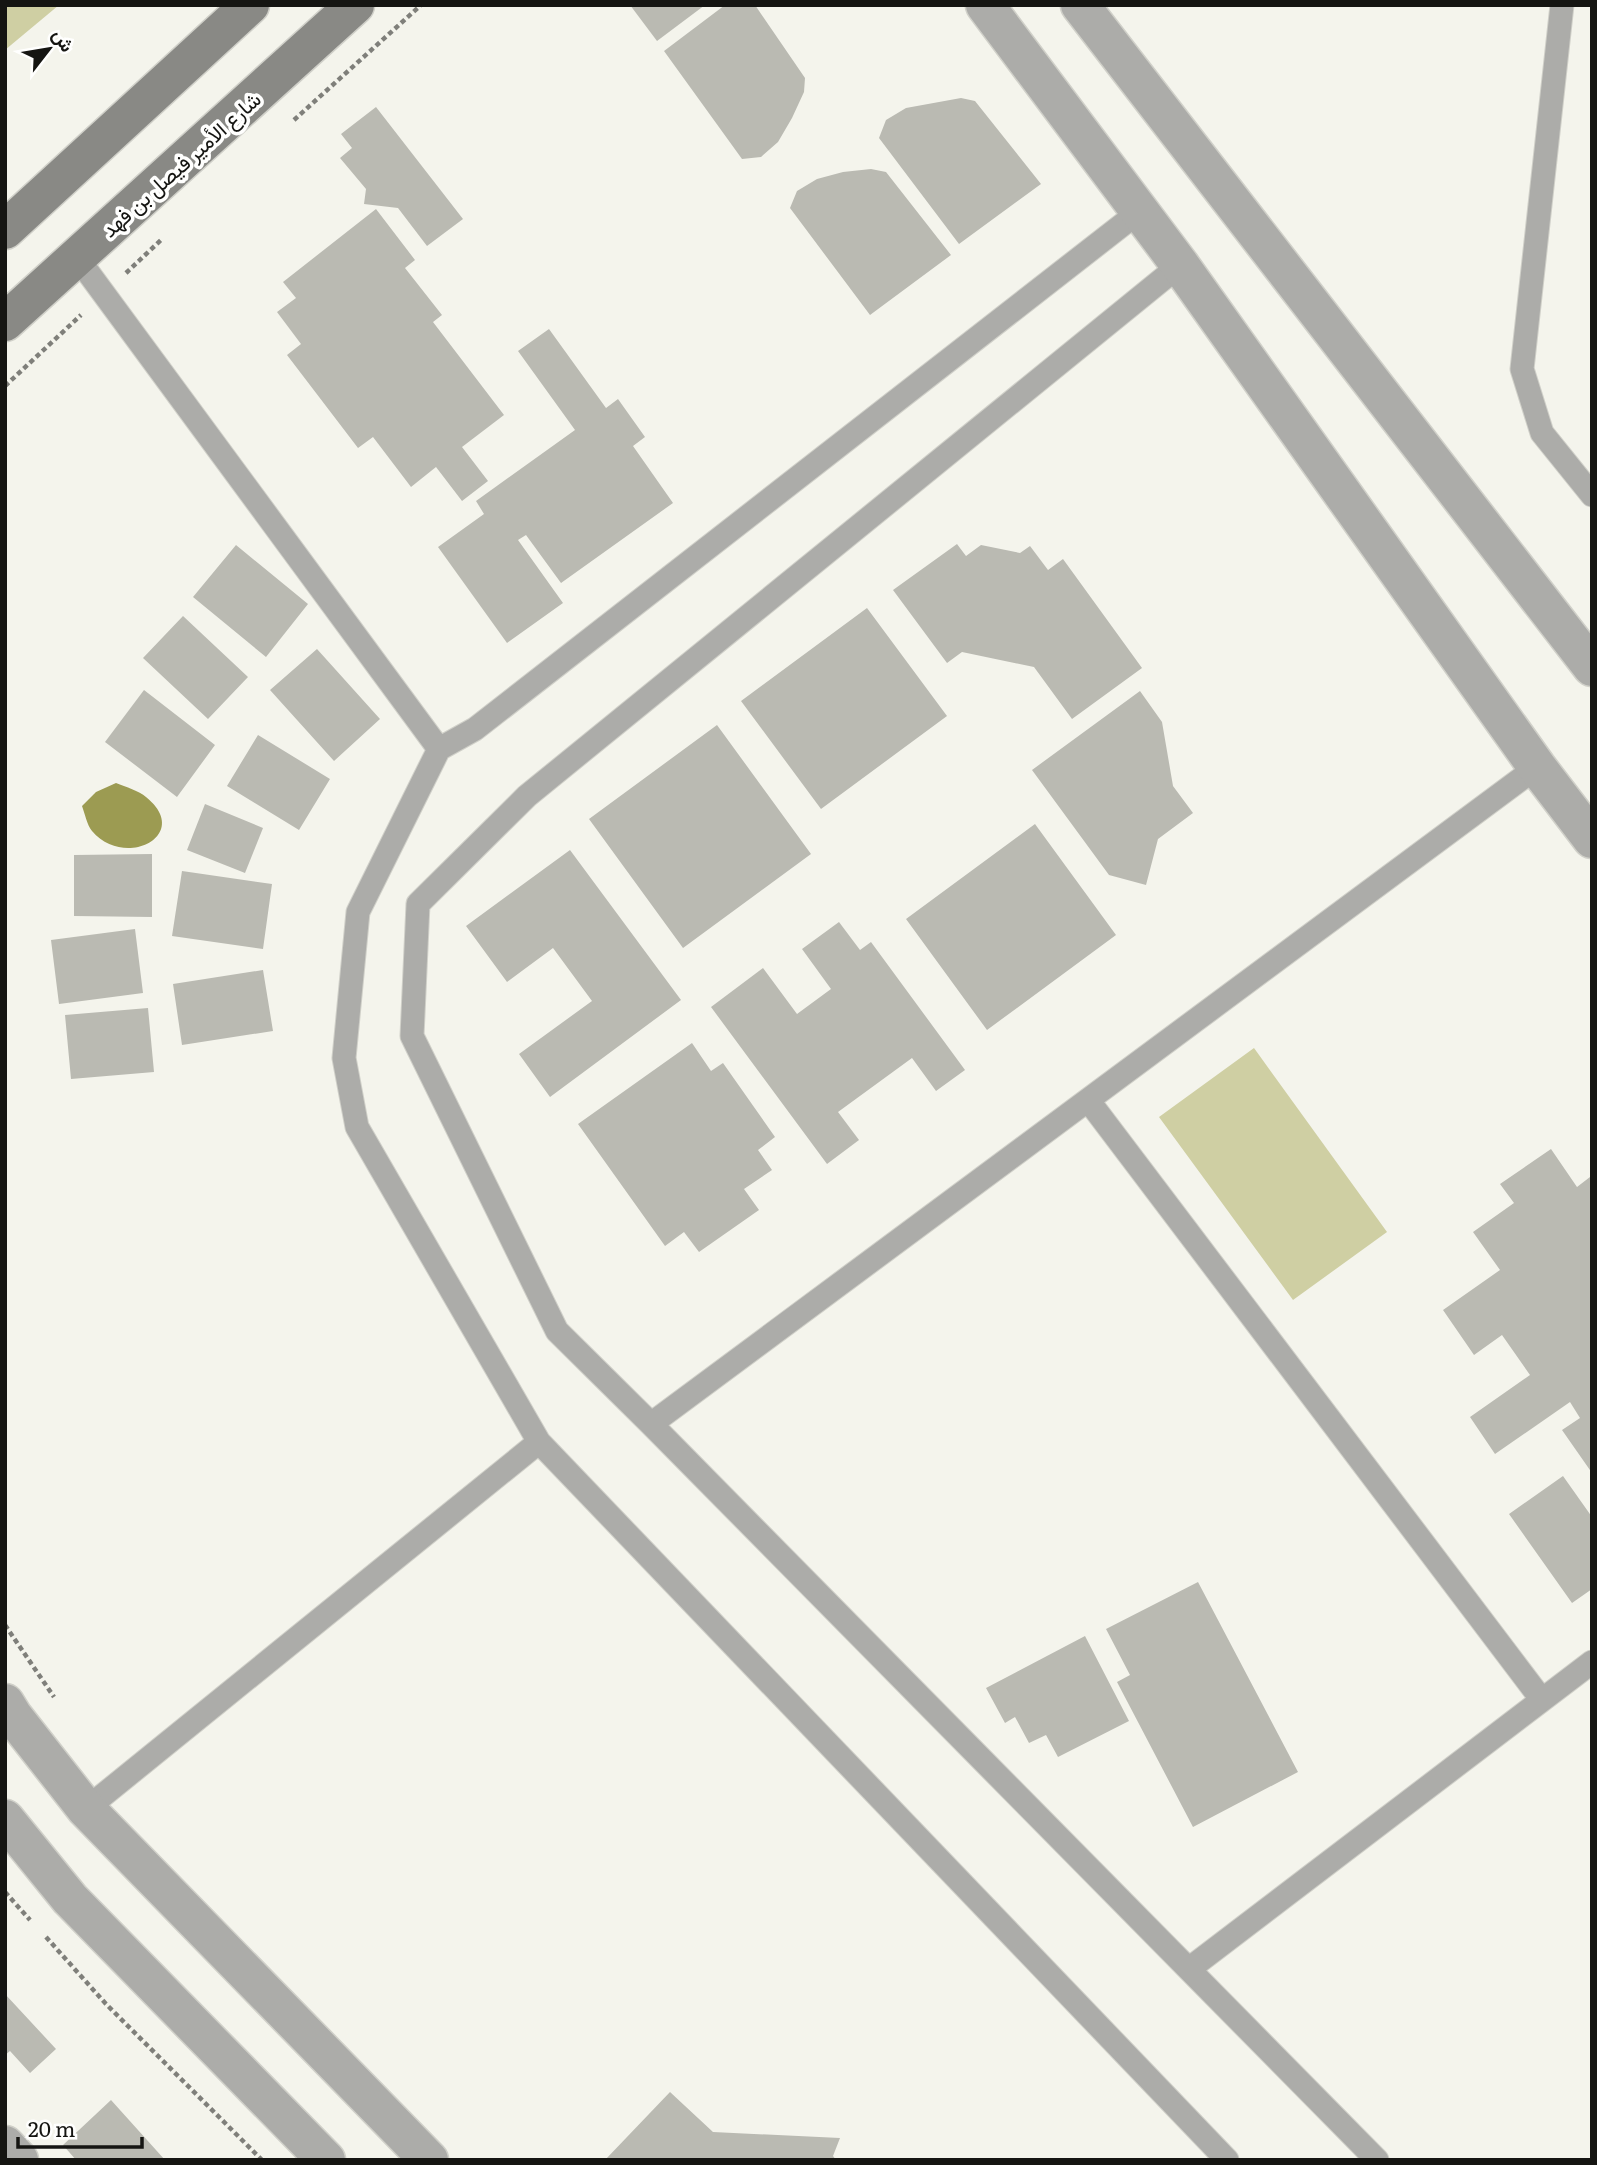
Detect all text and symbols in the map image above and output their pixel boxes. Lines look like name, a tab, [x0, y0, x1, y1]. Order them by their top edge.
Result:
north arrow	[14, 14, 84, 84]
text: ش	[47, 23, 82, 57]
street label: شارع الأمير فيصل بن فهد	[93, 83, 267, 244]
scale bar	[18, 2106, 142, 2150]
text: 20 m	[28, 2112, 75, 2143]

